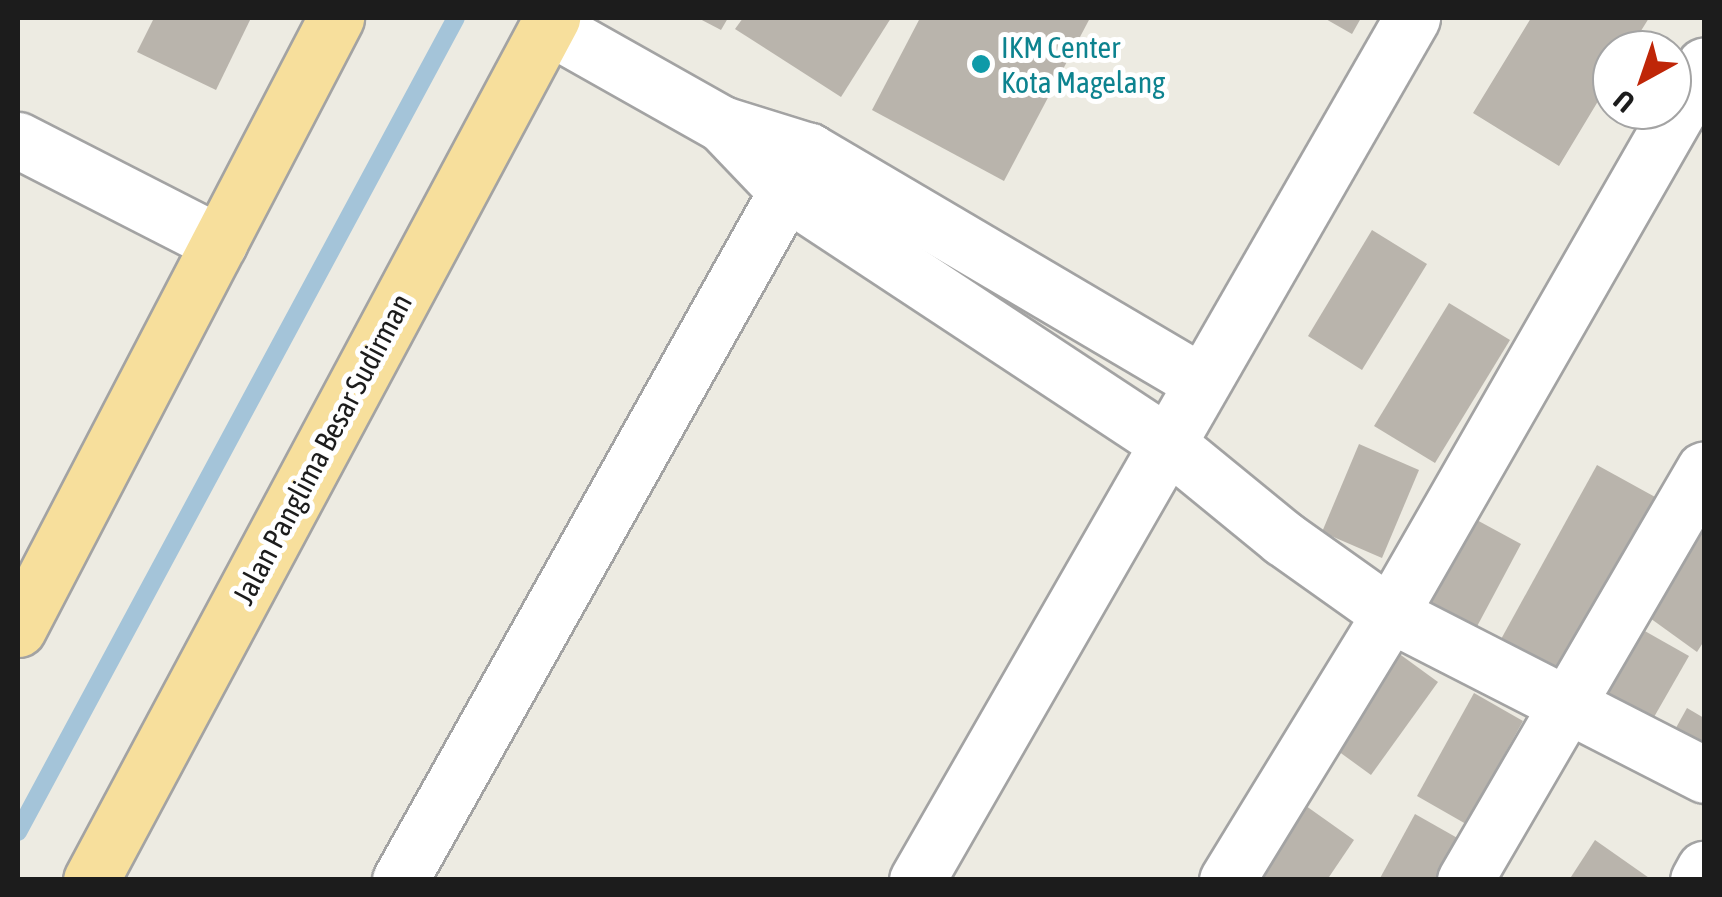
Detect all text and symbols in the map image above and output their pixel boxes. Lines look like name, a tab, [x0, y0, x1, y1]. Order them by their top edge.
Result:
place label: IKM Center Kota Magelang	[1001, 29, 1165, 100]
north arrow	[1592, 30, 1692, 130]
marker: IKM Center Kota Magelang	[970, 53, 992, 75]
text: U	[1607, 84, 1641, 119]
street label: Jalan Panglima Besar Sudirman	[225, 288, 419, 610]

